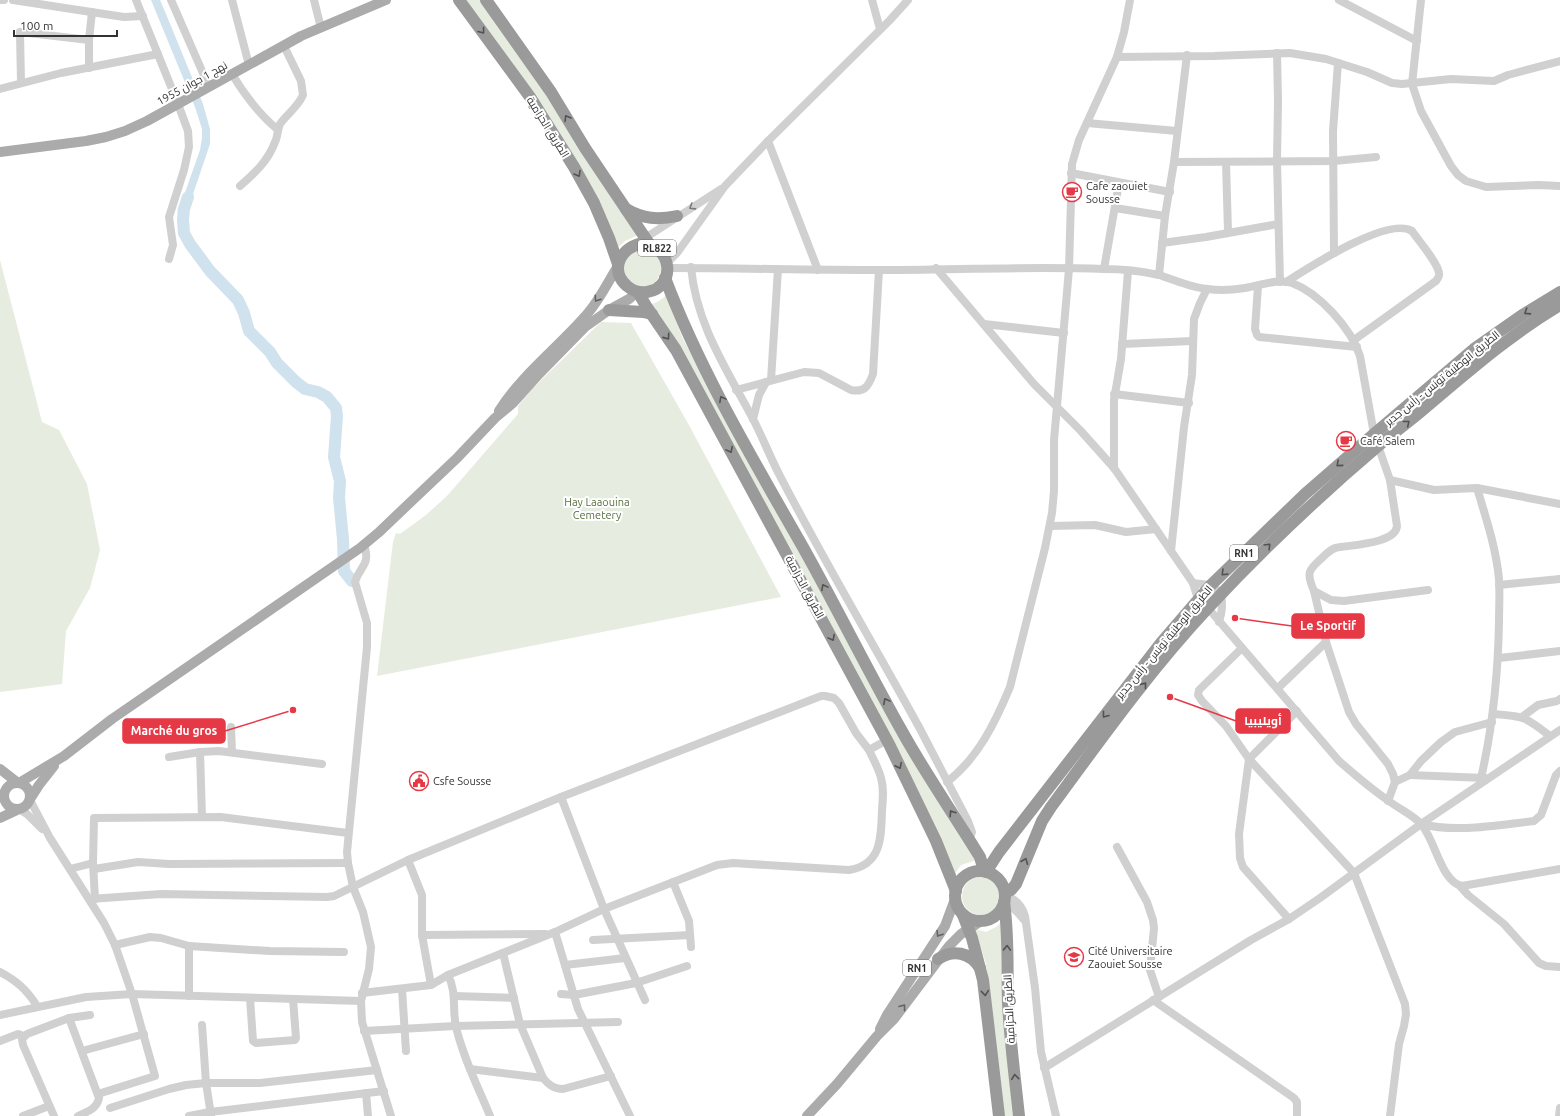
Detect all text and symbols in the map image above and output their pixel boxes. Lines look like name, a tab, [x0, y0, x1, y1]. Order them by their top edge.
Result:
scale bar	[14, 12, 117, 38]
text: 100 m	[20, 19, 53, 32]
one-way arrow	[478, 27, 485, 34]
street label: نهج 1 جوان 1955	[155, 59, 230, 109]
street label: الطريق الحزامية	[524, 94, 571, 160]
one-way arrow	[564, 115, 571, 122]
one-way arrow	[573, 170, 580, 177]
place label: Cafe zaouiet Sousse	[1086, 180, 1148, 205]
cafe icon: Cafe zaouiet Sousse	[1061, 181, 1083, 203]
one-way arrow	[689, 202, 696, 209]
road number: RL822	[638, 240, 676, 256]
one-way arrow	[595, 295, 602, 302]
one-way arrow	[1524, 307, 1531, 315]
street label: الطريق الوطنية تونس - رأس جدير	[1381, 327, 1502, 429]
one-way arrow	[662, 332, 669, 339]
one-way arrow	[719, 396, 726, 403]
one-way arrow	[1402, 420, 1410, 427]
cafe icon: Café Salem	[1335, 430, 1357, 452]
place label: Café Salem	[1360, 435, 1415, 447]
one-way arrow	[726, 446, 733, 453]
one-way arrow	[1336, 459, 1344, 467]
park label: Hay Laaouina Cemetery	[564, 496, 630, 521]
one-way arrow	[1263, 543, 1271, 551]
road number: RN1	[1230, 545, 1258, 561]
street label: الطريق الحزامية	[783, 554, 827, 621]
one-way arrow	[1221, 568, 1229, 575]
street label: الطريق الوطنية تونس - رأس جدير	[1112, 582, 1216, 702]
one-way arrow	[821, 583, 829, 591]
callout: Le Sportif	[1292, 614, 1364, 638]
text: Le Sportif	[1300, 619, 1357, 632]
one-way arrow	[827, 634, 835, 641]
one-way arrow	[1139, 682, 1146, 689]
one-way arrow	[883, 698, 890, 705]
callout: أويليبيا	[1236, 709, 1290, 733]
one-way arrow	[1103, 711, 1110, 718]
text: أويليبيا	[1244, 713, 1282, 729]
callout: Marché du gros	[123, 719, 225, 743]
text: Marché du gros	[131, 724, 218, 737]
one-way arrow	[894, 761, 902, 769]
public building icon: Csfe Sousse	[408, 770, 430, 792]
place label: Csfe Sousse	[433, 775, 491, 787]
one-way arrow	[949, 810, 957, 817]
one-way arrow	[1020, 858, 1028, 865]
one-way arrow	[937, 930, 944, 937]
one-way arrow	[1003, 945, 1011, 951]
place label: Cité Universitaire Zaouiet Sousse	[1088, 945, 1173, 970]
school or university icon: Cité Universitaire Zaouiet Sousse	[1063, 946, 1085, 968]
road number: RN1	[903, 960, 931, 976]
street label: الطريق الحزامية	[1001, 974, 1018, 1044]
one-way arrow	[980, 989, 989, 996]
one-way arrow	[898, 1004, 905, 1011]
one-way arrow	[1011, 1074, 1020, 1080]

